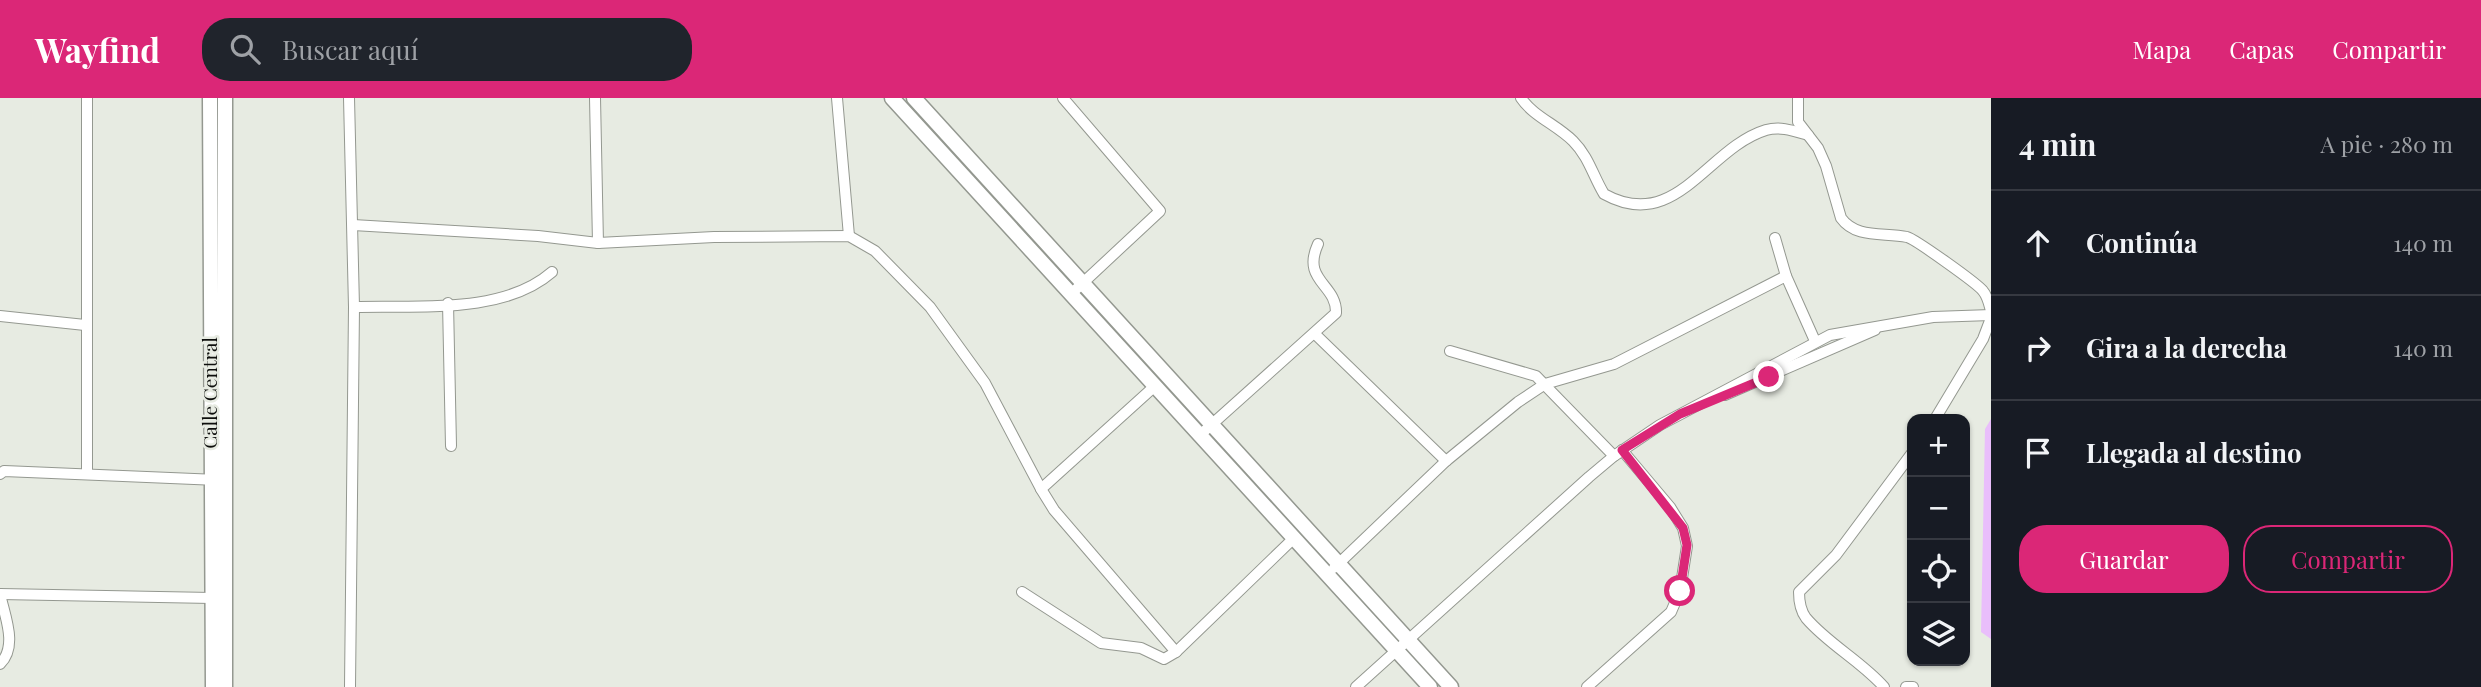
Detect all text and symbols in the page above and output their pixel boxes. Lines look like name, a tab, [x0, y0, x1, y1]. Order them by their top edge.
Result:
search box	[202, 18, 692, 81]
text: Wayfind	[35, 27, 160, 71]
icon: search	[226, 30, 264, 68]
text: Buscar aquí	[282, 32, 418, 67]
text: Mapa	[2133, 33, 2191, 65]
text: Capas	[2229, 33, 2294, 65]
text: Compartir	[2332, 33, 2446, 65]
text: 4 min	[2019, 124, 2097, 164]
text: A pie · 280 m	[2321, 128, 2453, 159]
icon: ahead	[2019, 224, 2057, 262]
text: Continúa	[2086, 225, 2198, 260]
text: 140 m	[2393, 227, 2453, 258]
icon: right	[2019, 329, 2057, 367]
text: Gira a la derecha	[2086, 330, 2287, 365]
text: 140 m	[2393, 332, 2453, 363]
street label: Calle Central	[196, 337, 222, 449]
route end	[1753, 361, 1784, 392]
map controls	[1907, 414, 1970, 666]
button: +	[1907, 414, 1970, 477]
icon: arrive	[2019, 434, 2057, 472]
text: Llegada al destino	[2086, 435, 2302, 470]
button: −	[1907, 477, 1970, 540]
button: Guardar	[2019, 525, 2229, 593]
button: Compartir	[2243, 525, 2453, 593]
button: locate	[1907, 540, 1970, 603]
route start	[1664, 575, 1695, 606]
button: layers	[1907, 603, 1970, 666]

